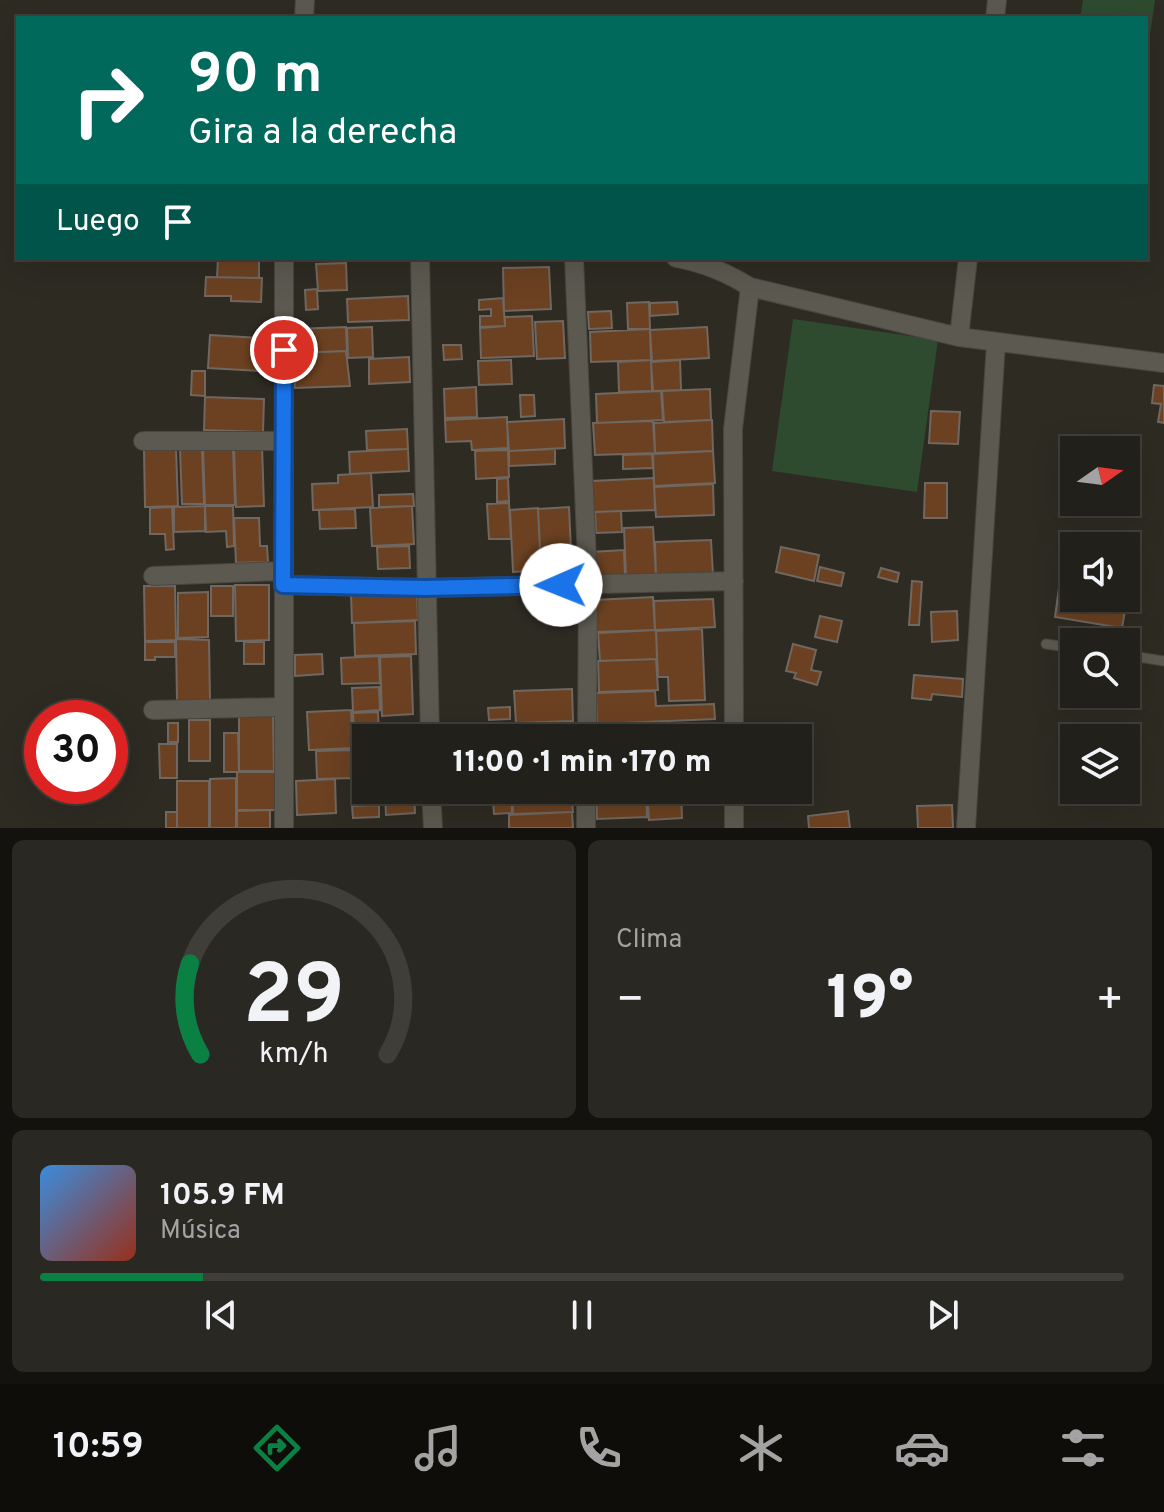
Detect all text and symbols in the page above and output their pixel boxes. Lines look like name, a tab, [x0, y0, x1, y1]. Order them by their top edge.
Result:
text: 90 m	[188, 42, 323, 112]
icon: right	[56, 48, 160, 152]
text: Gira a la derecha	[188, 111, 457, 157]
icon: arrive	[156, 200, 200, 244]
text: Luego	[56, 204, 140, 241]
pin	[250, 316, 318, 384]
icon: arrive	[262, 328, 306, 372]
north arrow	[1060, 436, 1140, 516]
map controls	[1060, 436, 1140, 804]
button: sound	[1060, 532, 1140, 612]
position arrow	[519, 543, 603, 627]
button: search	[1060, 628, 1140, 708]
speed limit sign: 30	[24, 700, 128, 804]
button: layers	[1060, 724, 1140, 804]
text: 11:00 · 1 min · 170 m	[453, 745, 711, 782]
text: Clima	[616, 924, 682, 957]
text: 29	[243, 948, 345, 1053]
text: 19°	[827, 964, 913, 1040]
text: −	[616, 974, 644, 1030]
text: +	[1096, 974, 1124, 1030]
text: km/h	[259, 1037, 329, 1073]
text: 105.9 FM	[160, 1178, 285, 1215]
text: Música	[160, 1215, 241, 1248]
icon: previous	[199, 1293, 243, 1337]
icon: pause	[560, 1293, 604, 1337]
icon: next	[921, 1293, 965, 1337]
icon: directions	[249, 1420, 305, 1476]
icon: music	[410, 1420, 466, 1476]
icon: phone	[571, 1420, 627, 1476]
icon: climate	[733, 1420, 789, 1476]
icon: car	[894, 1420, 950, 1476]
icon: filters	[1055, 1420, 1111, 1476]
text: 10:59	[53, 1425, 144, 1471]

